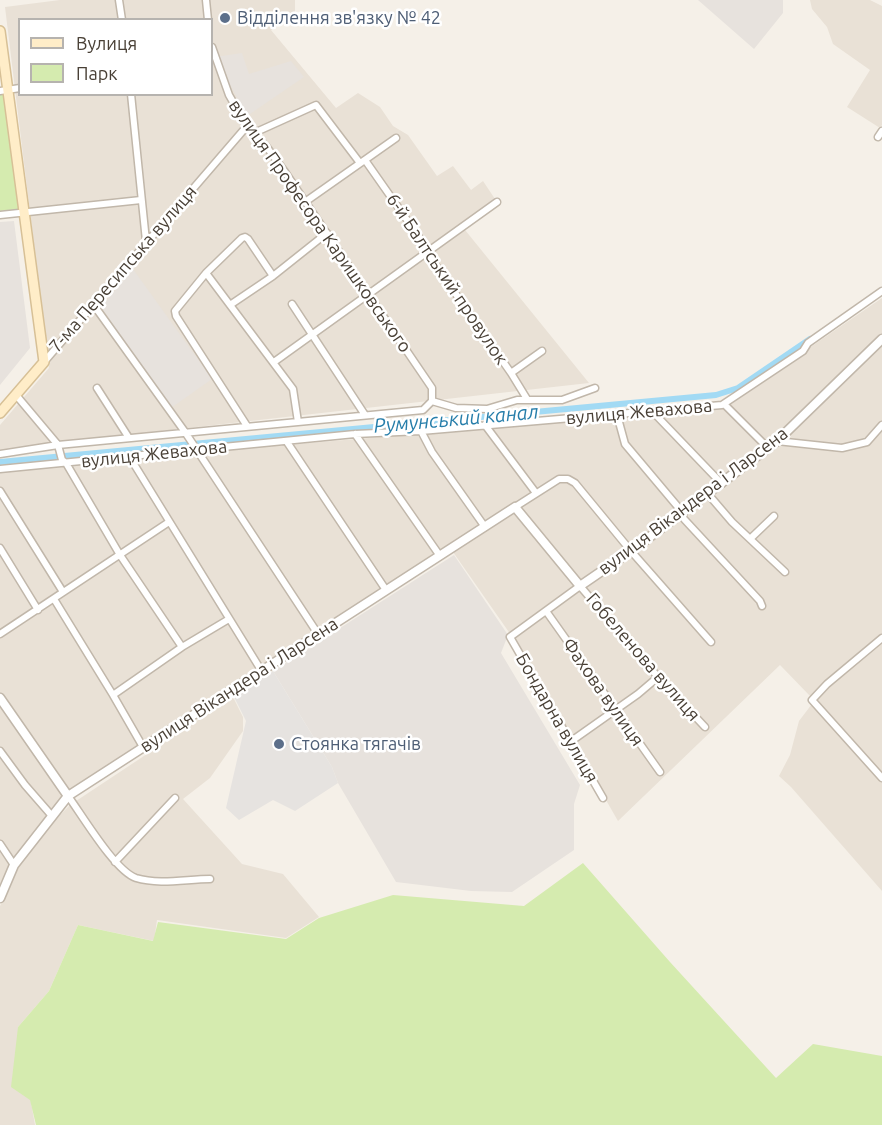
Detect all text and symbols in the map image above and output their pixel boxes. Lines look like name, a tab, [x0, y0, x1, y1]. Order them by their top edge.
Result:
place label: Відділення зв'язку № 42	[237, 7, 441, 29]
marker: Відділення зв'язку № 42	[218, 11, 232, 25]
legend	[18, 18, 213, 96]
text: Вулиця	[76, 33, 137, 53]
text: Парк	[76, 63, 117, 83]
street label: вулиця Професора Каришковського	[224, 95, 416, 357]
street label: 7-ма Пересипська вулиця	[45, 181, 201, 357]
street label: 6-й Балтський провулок	[382, 189, 512, 369]
street label: вулиця Жевахова	[565, 395, 713, 429]
water label: Румунський канал	[373, 400, 539, 438]
street label: вулиця Вікандера і Ларсена	[594, 423, 792, 579]
street label: вулиця Жевахова	[80, 436, 228, 472]
street label: Гобеленова вулиця	[582, 589, 704, 725]
street label: вулиця Вікандера і Ларсена	[136, 613, 342, 757]
street label: Фахова вулиця	[558, 634, 648, 750]
street label: Бондарна вулиця	[511, 649, 603, 787]
place label: Стоянка тягачів	[291, 733, 421, 755]
marker: Стоянка тягачів	[272, 737, 286, 751]

